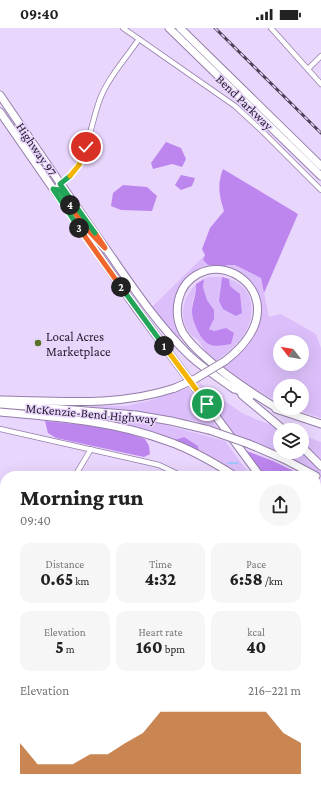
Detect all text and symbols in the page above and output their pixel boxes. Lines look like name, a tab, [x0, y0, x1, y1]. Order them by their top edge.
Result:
text: 09:40	[20, 6, 59, 22]
street label: Bend Parkway	[213, 71, 277, 134]
street label: Highway 97	[13, 120, 60, 179]
pin	[69, 130, 103, 164]
icon: check	[75, 136, 97, 158]
pin: 4	[60, 195, 80, 215]
text: 4	[67, 199, 73, 211]
pin: 3	[69, 218, 89, 238]
text: 3	[76, 222, 82, 234]
pin: 2	[111, 277, 131, 297]
text: 2	[118, 281, 124, 293]
place label: Local Acres Marketplace	[46, 329, 111, 359]
north arrow	[273, 335, 309, 371]
map controls	[273, 335, 309, 459]
pin: 1	[154, 336, 174, 356]
marker: Local Acres Marketplace	[33, 338, 43, 348]
text: 1	[162, 340, 166, 352]
button: locate	[273, 379, 309, 415]
pin	[190, 387, 224, 421]
icon: arrive	[196, 393, 218, 415]
street label: McKenzie-Bend Highway	[25, 400, 158, 427]
button: layers	[273, 423, 309, 459]
button: share	[259, 484, 301, 526]
text: Morning run	[20, 485, 143, 510]
text: 09:40	[20, 513, 51, 528]
text: Distance	[46, 558, 84, 570]
text: Time	[149, 558, 172, 570]
text: Pace	[246, 558, 266, 570]
text: 0.65	[40, 570, 73, 589]
text: 4:32	[145, 570, 176, 589]
text: 6:58	[229, 570, 263, 589]
text: km	[73, 575, 89, 587]
text: /km	[263, 575, 283, 587]
text: Elevation	[44, 626, 86, 638]
text: Heart rate	[139, 626, 182, 638]
text: kcal	[247, 626, 265, 638]
text: 5	[55, 638, 64, 657]
text: 160	[136, 638, 163, 657]
text: 40	[246, 638, 266, 657]
text: m	[64, 643, 75, 655]
text: bpm	[163, 643, 185, 655]
text: Elevation	[20, 683, 69, 698]
text: 216–221 m	[248, 683, 301, 698]

